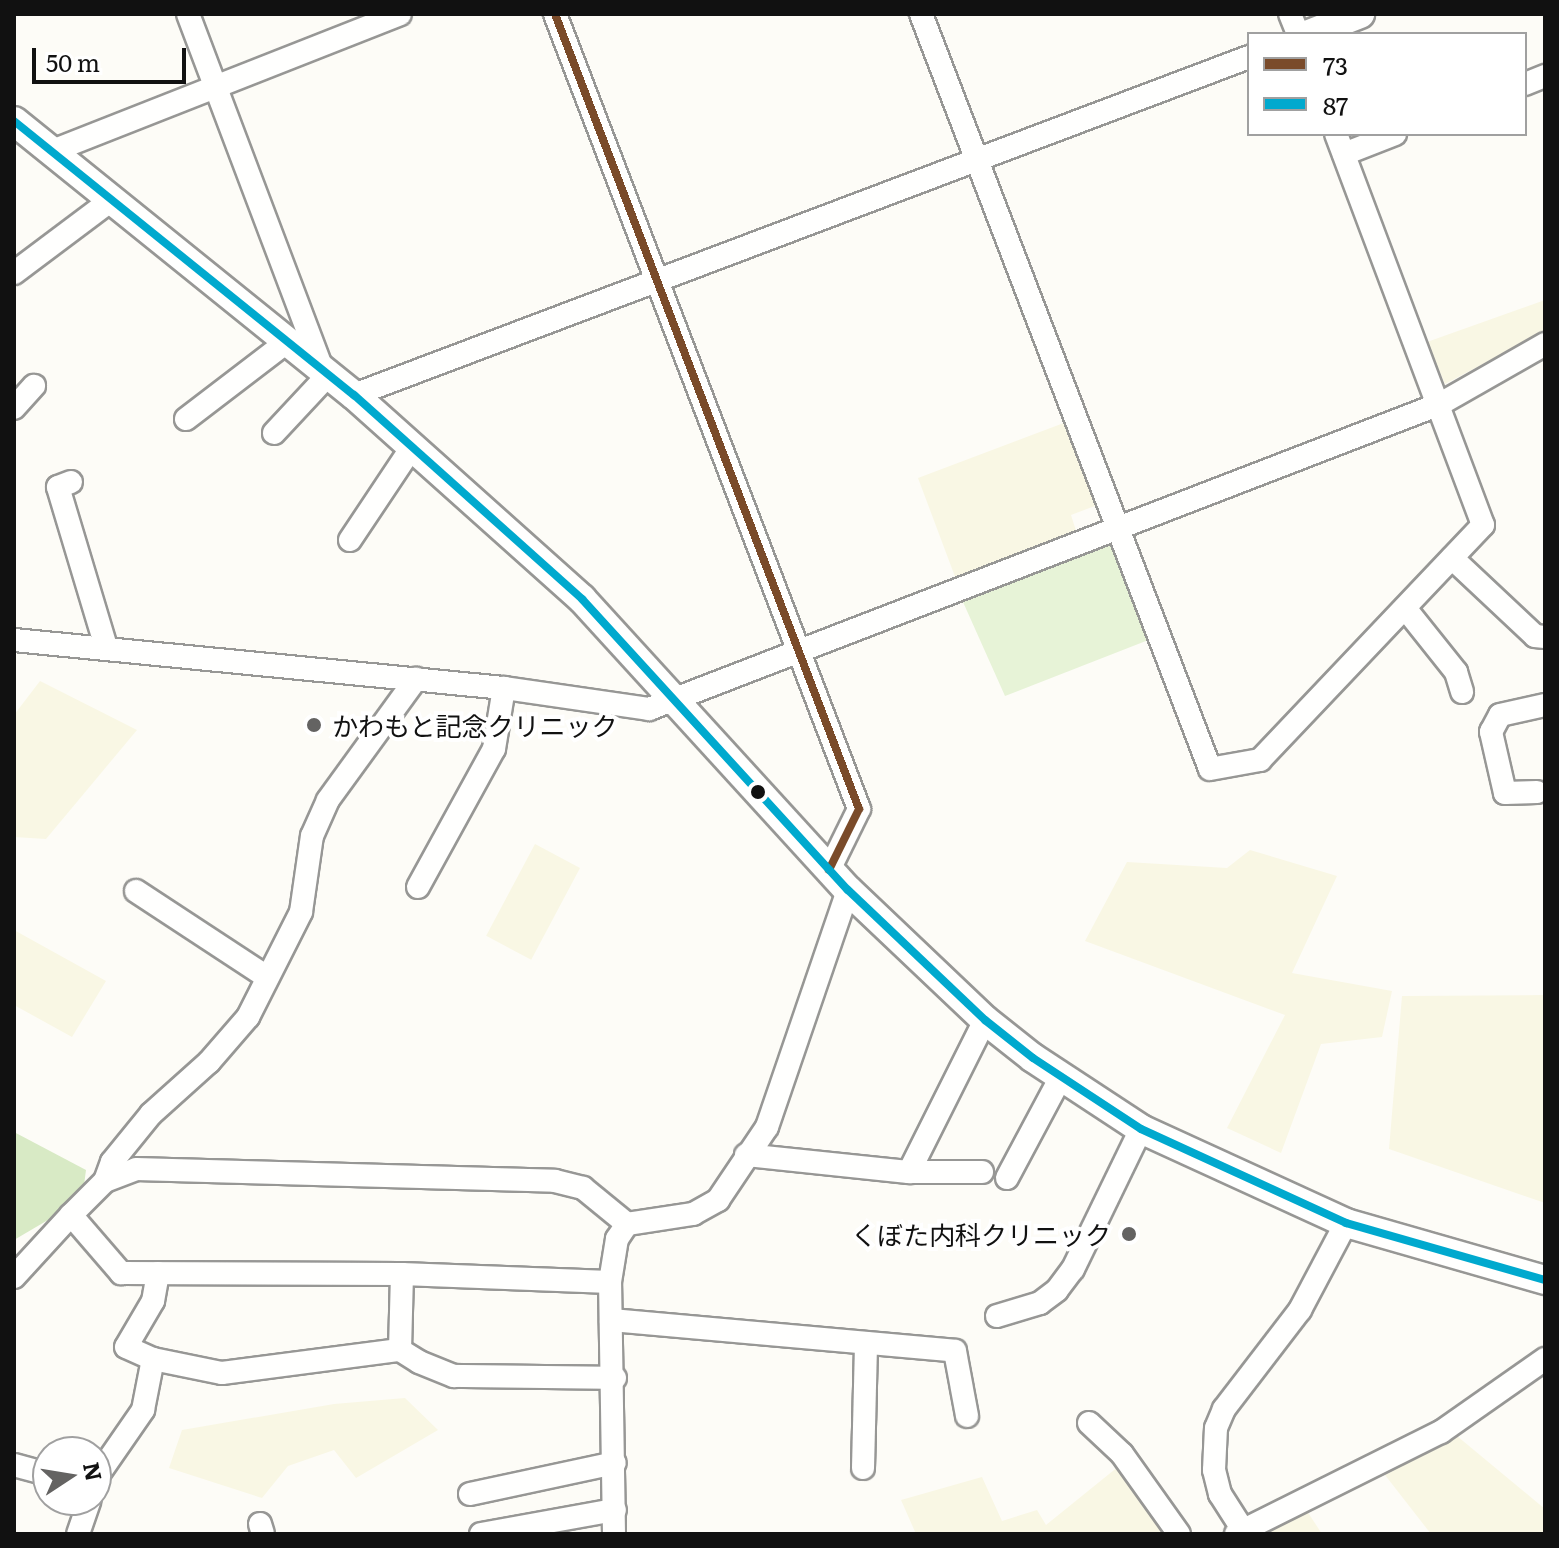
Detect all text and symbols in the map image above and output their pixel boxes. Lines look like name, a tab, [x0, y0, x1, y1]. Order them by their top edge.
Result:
scale bar	[36, 32, 190, 82]
legend	[1247, 32, 1527, 136]
text: 50 m	[46, 44, 100, 79]
text: 73	[1323, 47, 1348, 82]
text: 87	[1323, 87, 1348, 122]
place label: かわもと記念クリニック	[332, 709, 618, 741]
marker: かわもと記念クリニック	[303, 714, 325, 736]
unlabelled marker	[750, 784, 766, 800]
place label: くぼた内科クリニック	[851, 1218, 1111, 1250]
marker: くぼた内科クリニック	[1118, 1223, 1140, 1245]
north arrow	[32, 1436, 112, 1516]
text: N	[76, 1459, 112, 1484]

